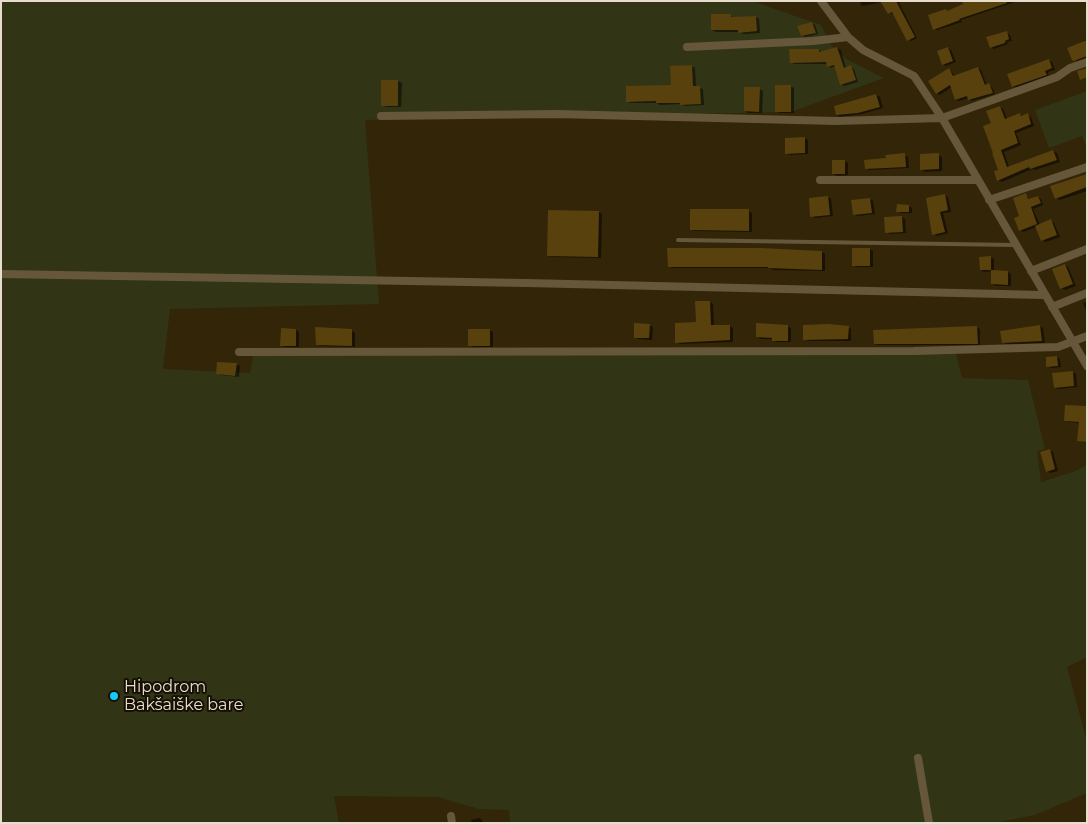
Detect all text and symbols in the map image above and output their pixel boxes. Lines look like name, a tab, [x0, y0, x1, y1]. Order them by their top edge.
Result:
place label: Hipodrom Bakšaiške bare	[124, 677, 243, 715]
marker: Hipodrom Bakšaiške bare	[108, 690, 120, 702]

